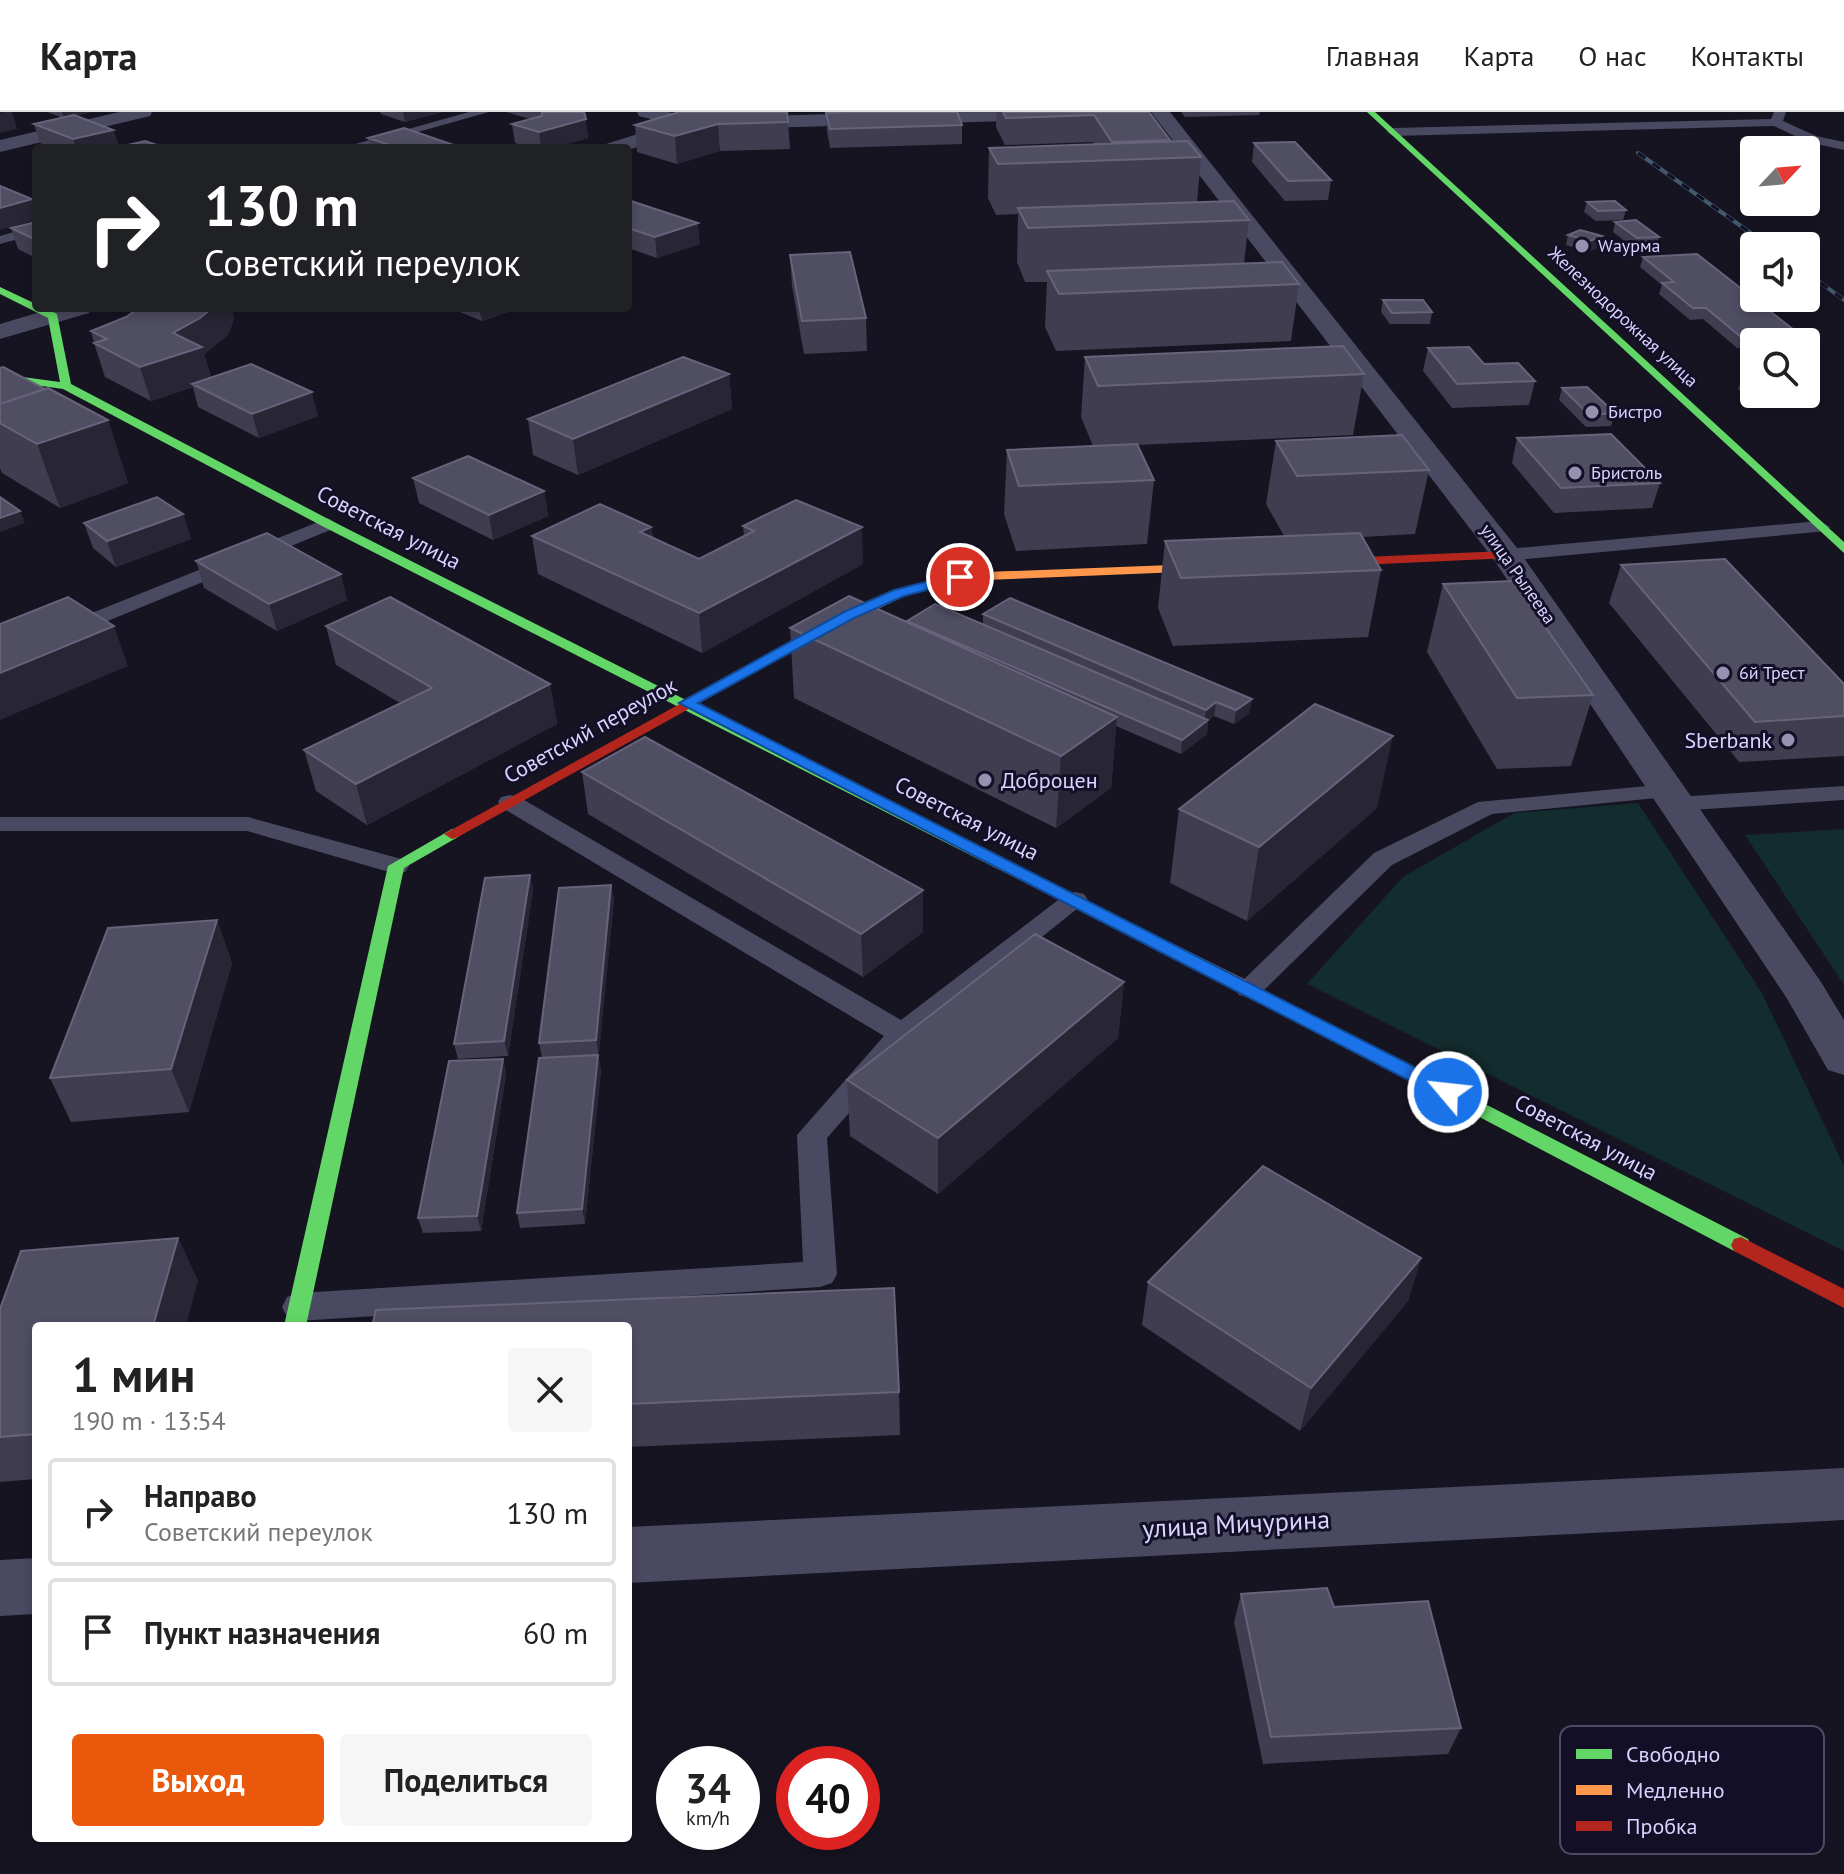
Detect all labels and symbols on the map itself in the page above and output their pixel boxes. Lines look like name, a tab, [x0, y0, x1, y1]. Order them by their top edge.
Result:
north arrow	[1740, 136, 1820, 216]
place label: Wаурма	[1598, 234, 1661, 257]
marker: Wаурма	[1573, 237, 1591, 255]
street label: Железнодорожная улица	[1543, 241, 1703, 392]
place label: Бистро	[1608, 400, 1662, 423]
marker: Бистро	[1583, 403, 1601, 421]
place label: Бристоль	[1591, 461, 1662, 484]
marker: Бристоль	[1566, 464, 1584, 482]
street label: Советская улица	[312, 479, 466, 575]
street label: улица Рылеева	[1475, 519, 1561, 628]
pin	[926, 543, 994, 611]
place label: 6й Трест	[1739, 661, 1805, 684]
marker: 6й Трест	[1714, 664, 1732, 682]
street label: Советский переулок	[499, 671, 682, 789]
place label: Sberbank	[1684, 726, 1772, 754]
marker: Sberbank	[1779, 731, 1797, 749]
place label: Доброцен	[1001, 766, 1098, 794]
street label: Советская улица	[890, 770, 1044, 866]
marker: Доброцен	[976, 771, 994, 789]
position arrow	[1406, 1050, 1490, 1134]
street label: Советская улица	[1510, 1088, 1662, 1186]
street label: улица Мичурина	[1141, 1502, 1331, 1545]
legend	[1560, 1726, 1824, 1854]
text: Свободно	[1626, 1740, 1720, 1768]
speed limit sign: 40	[776, 1746, 880, 1850]
text: Медленно	[1626, 1776, 1724, 1804]
text: Пробка	[1626, 1812, 1697, 1840]

